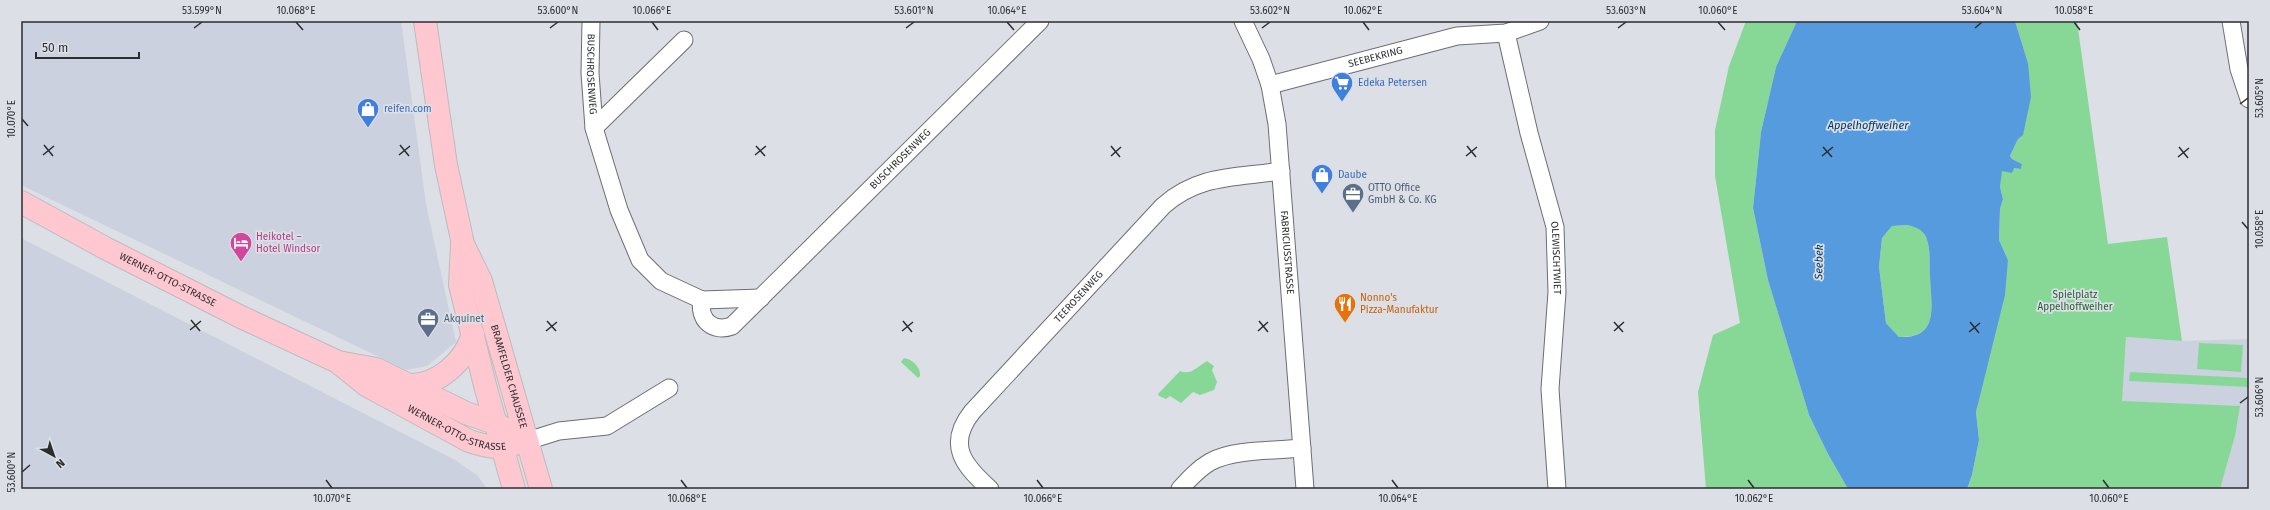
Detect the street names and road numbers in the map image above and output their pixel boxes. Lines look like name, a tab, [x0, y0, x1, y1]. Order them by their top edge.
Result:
street label: BUSCHROSENWEG	[584, 33, 599, 115]
street label: SEEBEKRING	[1347, 45, 1404, 70]
street label: BUSCHROSENWEG	[867, 127, 933, 192]
street label: FABRICIUSSTRASSE	[1278, 210, 1296, 295]
street label: OLEWISCHTWIET	[1548, 220, 1563, 295]
street label: WERNER-OTTO-STRASSE	[117, 250, 218, 309]
street label: TEEROSENWEG	[1052, 268, 1106, 325]
street label: BRAMFELDER CHAUSSEE	[488, 323, 529, 430]
street label: WERNER-OTTO-STRASSE	[405, 403, 507, 453]

